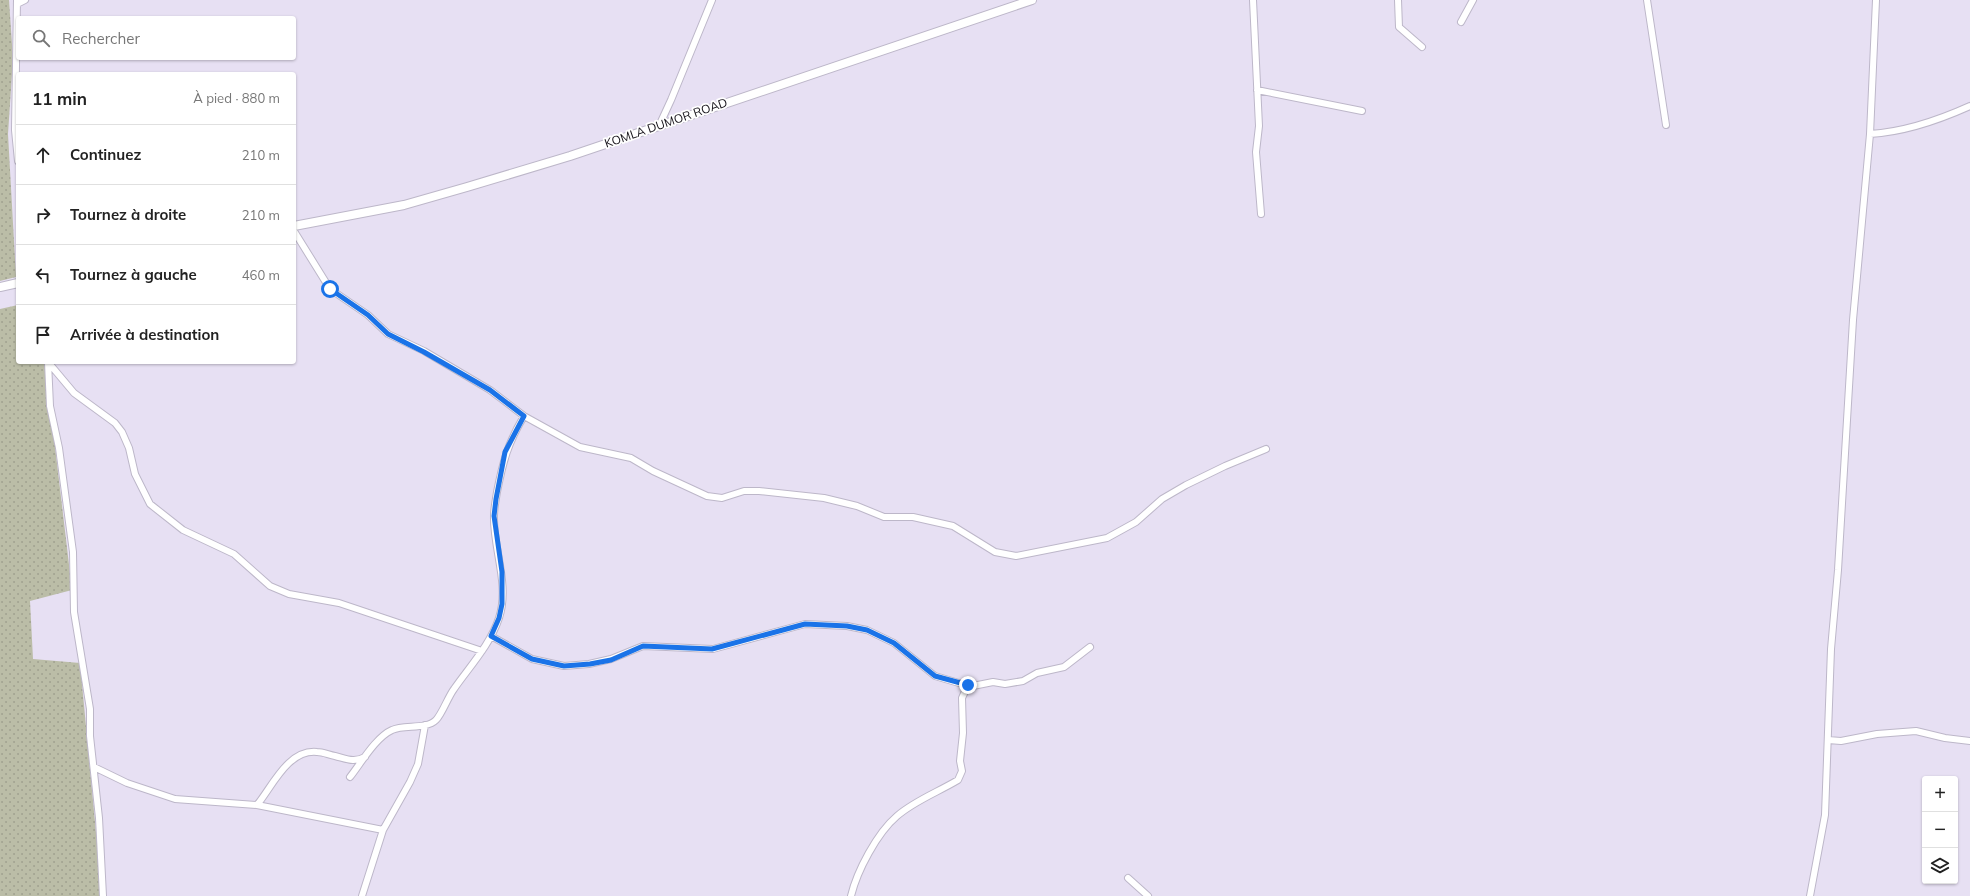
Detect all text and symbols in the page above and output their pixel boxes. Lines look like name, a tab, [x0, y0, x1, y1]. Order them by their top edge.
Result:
search box	[16, 16, 296, 60]
icon: search	[30, 27, 52, 49]
text: Rechercher	[62, 29, 140, 48]
text: 11 min	[32, 88, 87, 109]
text: À pied · 880 m	[193, 90, 280, 106]
street label: KOMLA DUMOR ROAD	[602, 94, 729, 151]
icon: ahead	[32, 144, 54, 166]
text: Continuez	[70, 145, 141, 164]
text: 210 m	[242, 147, 280, 163]
icon: right	[32, 204, 54, 226]
text: Tournez à droite	[70, 205, 186, 224]
text: 210 m	[242, 207, 280, 223]
icon: left	[32, 264, 54, 286]
text: Tournez à gauche	[70, 265, 197, 284]
text: 460 m	[242, 267, 280, 283]
route start	[321, 280, 339, 298]
icon: arrive	[32, 324, 54, 346]
text: Arrivée à destination	[70, 325, 219, 344]
route end	[959, 676, 977, 694]
map controls	[1922, 776, 1958, 884]
button: +	[1922, 776, 1958, 812]
button: −	[1922, 812, 1958, 848]
button: layers	[1922, 848, 1958, 884]

